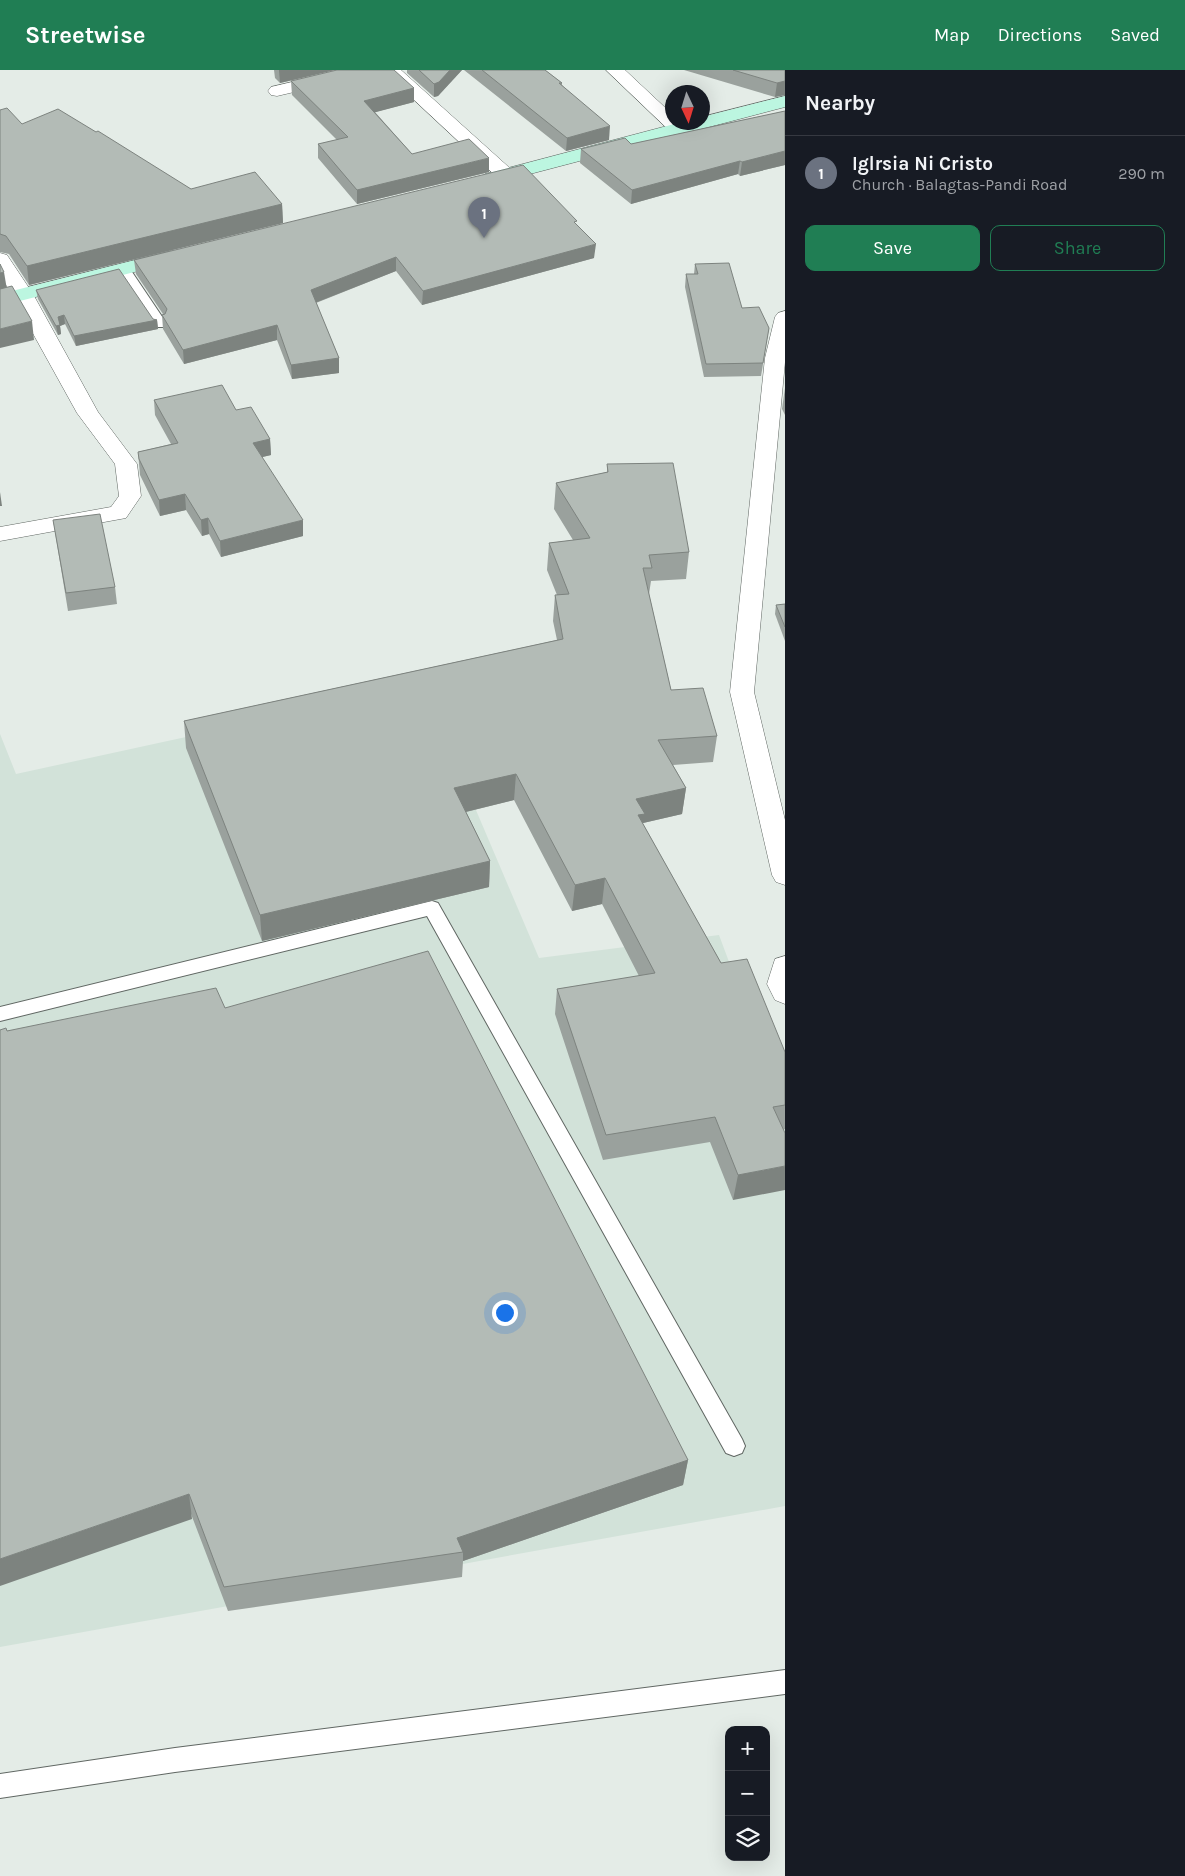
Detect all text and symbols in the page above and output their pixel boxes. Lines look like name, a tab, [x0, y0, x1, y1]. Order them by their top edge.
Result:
text: Streetwise	[25, 21, 146, 49]
text: Map	[934, 24, 970, 46]
text: Directions	[998, 24, 1082, 46]
text: Saved	[1110, 24, 1160, 46]
north arrow	[665, 85, 710, 130]
text: Nearby	[805, 91, 875, 115]
text: Iglrsia Ni Cristo	[852, 153, 993, 175]
text: 1	[818, 164, 824, 183]
text: 290 m	[1118, 164, 1165, 183]
text: Church · Balagtas-Pandi Road	[852, 175, 1067, 194]
pin: 1	[468, 197, 500, 238]
button: Save	[805, 225, 980, 271]
button: Share	[990, 225, 1165, 271]
your location	[492, 1300, 518, 1326]
map controls	[725, 1726, 770, 1861]
button: +	[725, 1726, 770, 1771]
button: −	[725, 1771, 770, 1816]
button: layers	[725, 1816, 770, 1861]

